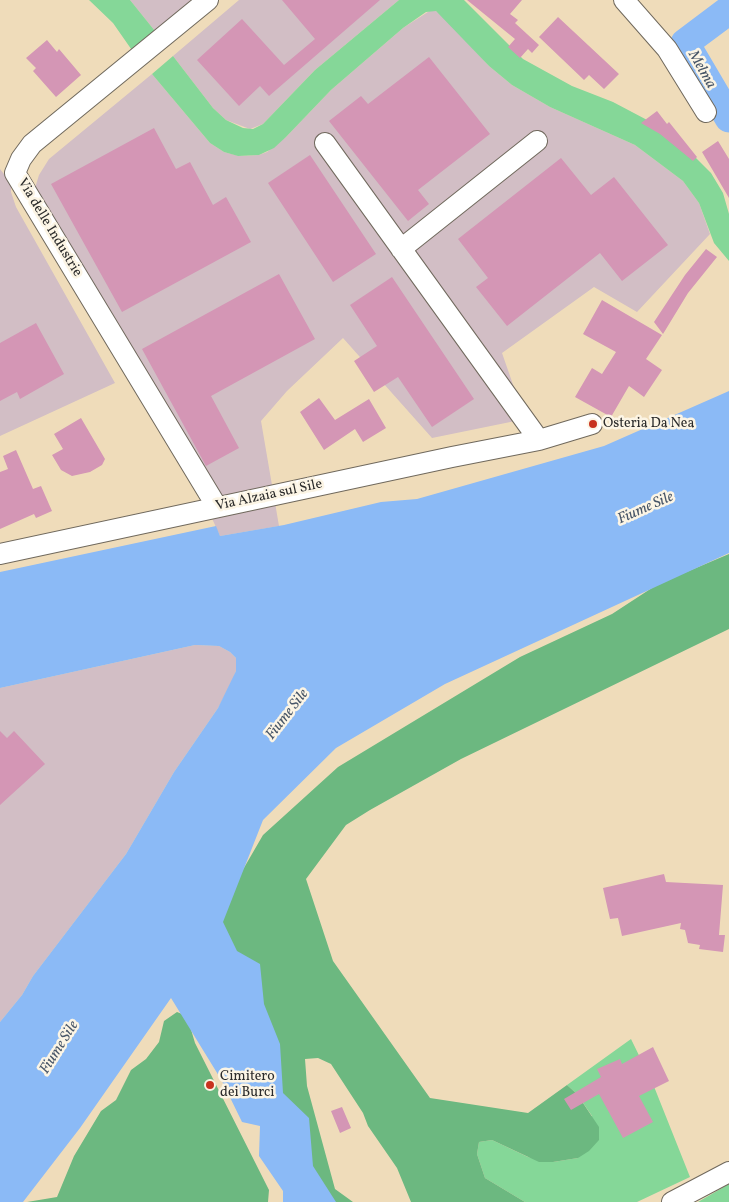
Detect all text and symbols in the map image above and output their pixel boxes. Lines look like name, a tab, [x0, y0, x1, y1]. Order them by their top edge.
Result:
water label: Melma	[683, 48, 719, 92]
street label: Via delle Industrie	[13, 176, 85, 280]
place label: Osteria Da Nea	[603, 416, 694, 432]
marker: Osteria Da Nea	[587, 418, 599, 430]
street label: Via Alzaia sul Sile	[214, 476, 324, 516]
water label: Fiume Sile	[615, 489, 677, 529]
water label: Fiume Sile	[263, 686, 313, 744]
water label: Fiume Sile	[37, 1018, 83, 1078]
place label: Cimitero dei Burci	[220, 1069, 275, 1102]
marker: Cimitero dei Burci	[204, 1079, 216, 1091]

